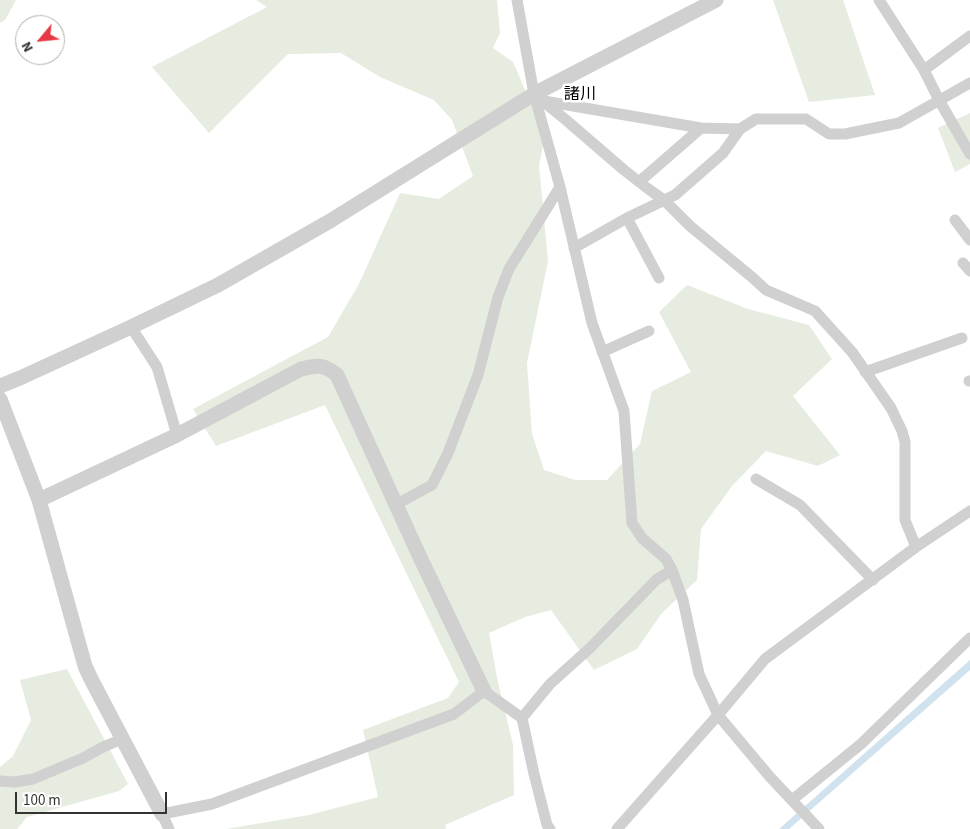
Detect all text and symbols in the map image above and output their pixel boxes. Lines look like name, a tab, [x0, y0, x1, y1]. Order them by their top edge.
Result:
north arrow	[15, 15, 65, 65]
text: N	[17, 38, 39, 55]
district label: 諸川	[564, 85, 596, 105]
scale bar	[18, 782, 170, 814]
text: 100 m	[23, 790, 61, 811]

